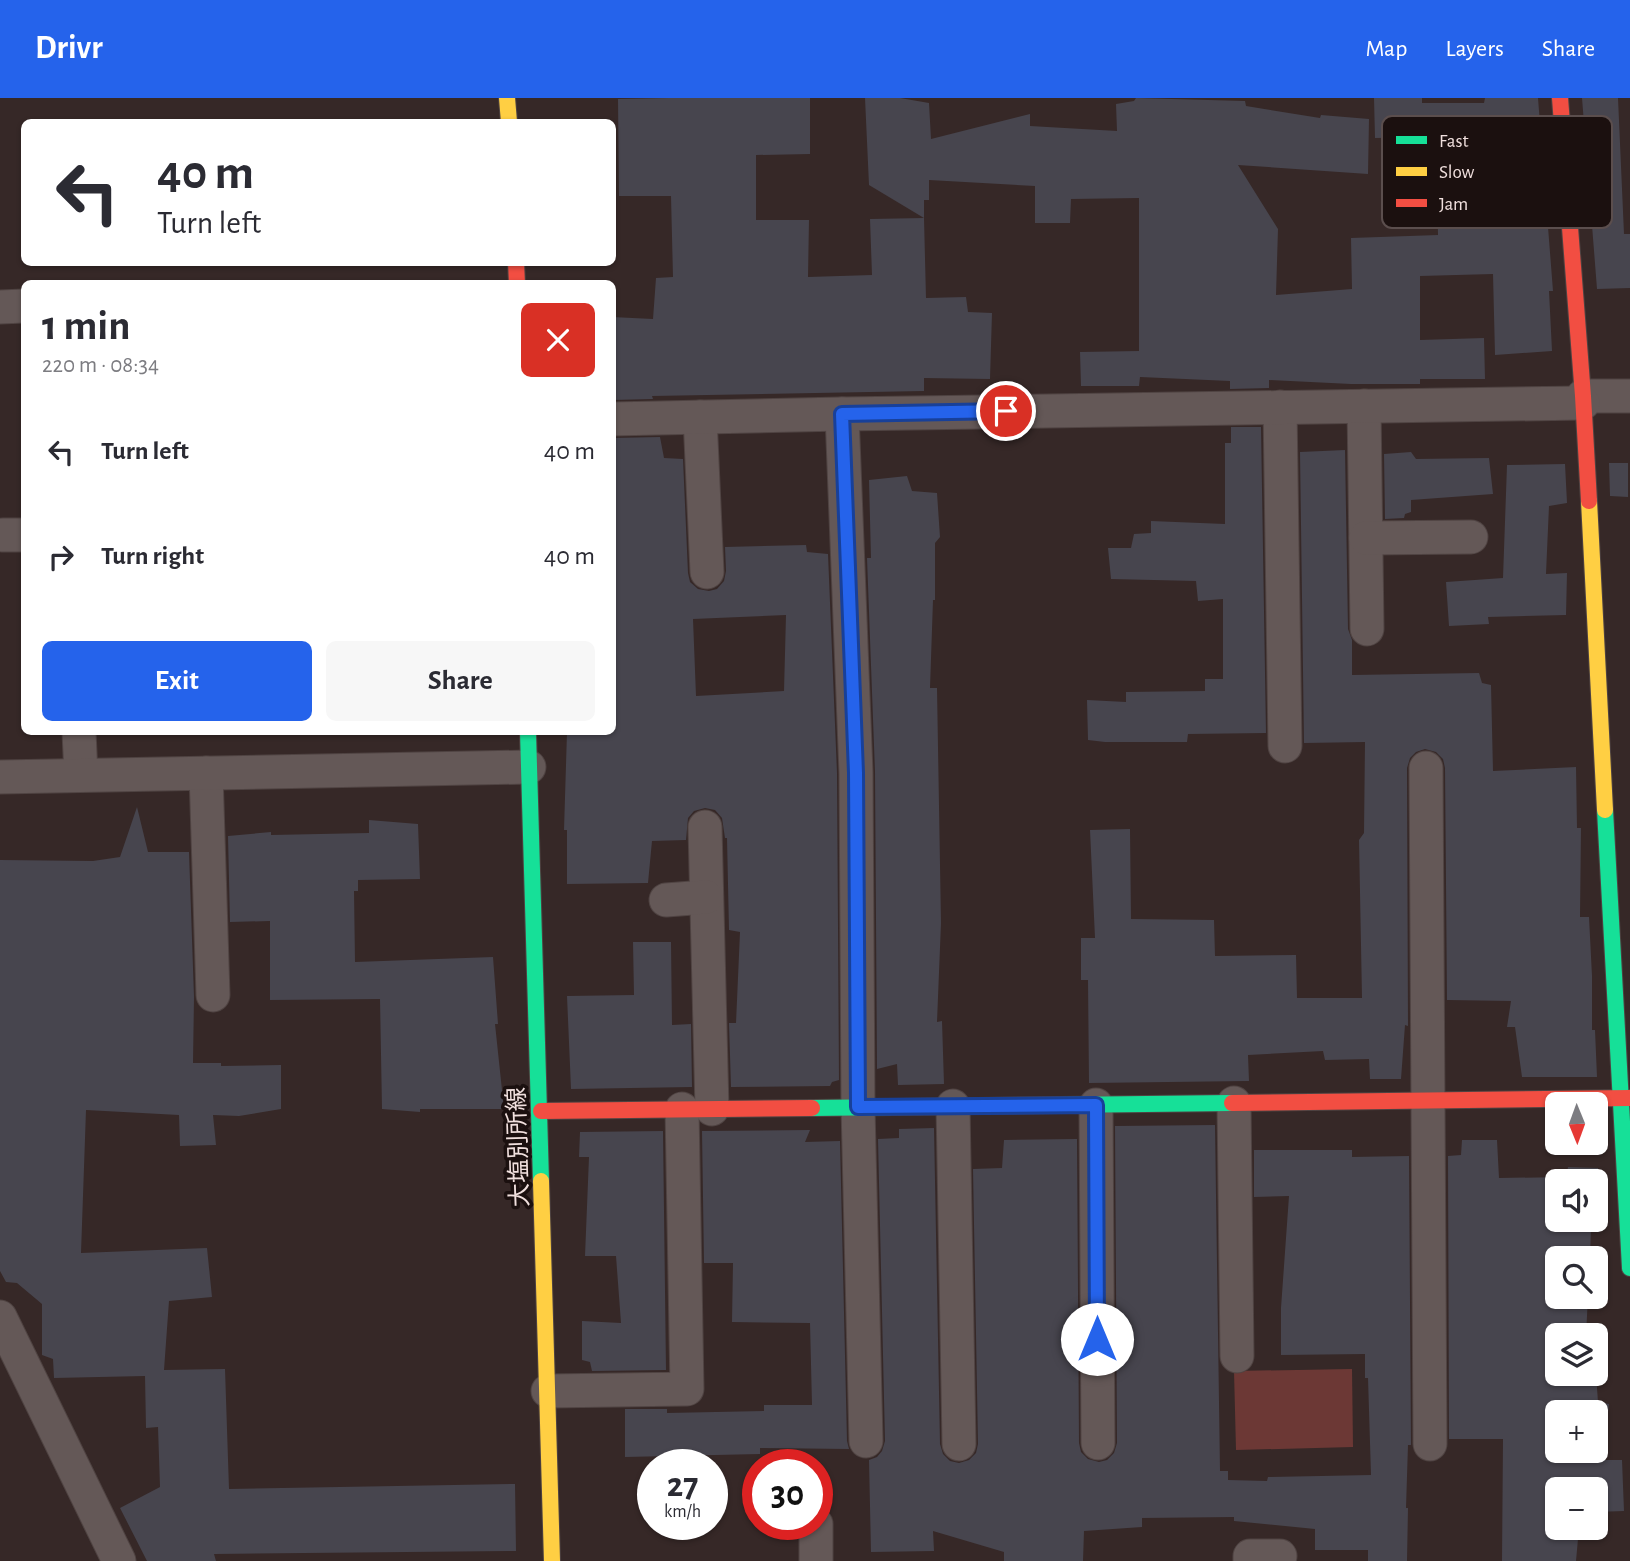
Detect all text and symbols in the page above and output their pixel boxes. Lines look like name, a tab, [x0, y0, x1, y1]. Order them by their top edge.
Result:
text: Drivr	[35, 32, 103, 65]
text: Map	[1365, 37, 1407, 61]
text: Layers	[1445, 37, 1504, 61]
text: Share	[1542, 37, 1595, 61]
legend	[1382, 116, 1612, 228]
text: Fast	[1439, 132, 1469, 151]
icon: left	[42, 147, 133, 238]
text: 40 m	[157, 149, 254, 198]
text: Slow	[1439, 163, 1475, 182]
text: Jam	[1439, 195, 1468, 214]
text: Turn left	[157, 207, 261, 239]
button: close	[521, 303, 595, 377]
text: 1 min	[42, 305, 131, 347]
text: 220 m · 08:34	[42, 354, 159, 377]
pin	[976, 381, 1036, 441]
icon: arrive	[987, 392, 1025, 430]
icon: left	[42, 433, 80, 471]
text: Turn left	[101, 438, 189, 464]
text: 40 m	[544, 438, 595, 464]
icon: right	[42, 538, 80, 576]
text: Turn right	[101, 543, 204, 569]
text: 40 m	[544, 543, 595, 569]
button: Exit	[42, 641, 312, 721]
button: Share	[326, 641, 595, 721]
street label: 大塩別所線	[503, 1087, 533, 1207]
north arrow	[1545, 1092, 1608, 1155]
map controls	[1545, 1092, 1608, 1540]
button: sound	[1545, 1169, 1608, 1232]
button: search	[1545, 1246, 1608, 1309]
position arrow	[1060, 1302, 1134, 1376]
button: layers	[1545, 1323, 1608, 1386]
button: +	[1545, 1400, 1608, 1463]
speed limit sign: 30	[742, 1449, 833, 1540]
text: 27	[667, 1468, 698, 1503]
button: −	[1545, 1477, 1608, 1540]
text: km/h	[664, 1503, 701, 1521]

